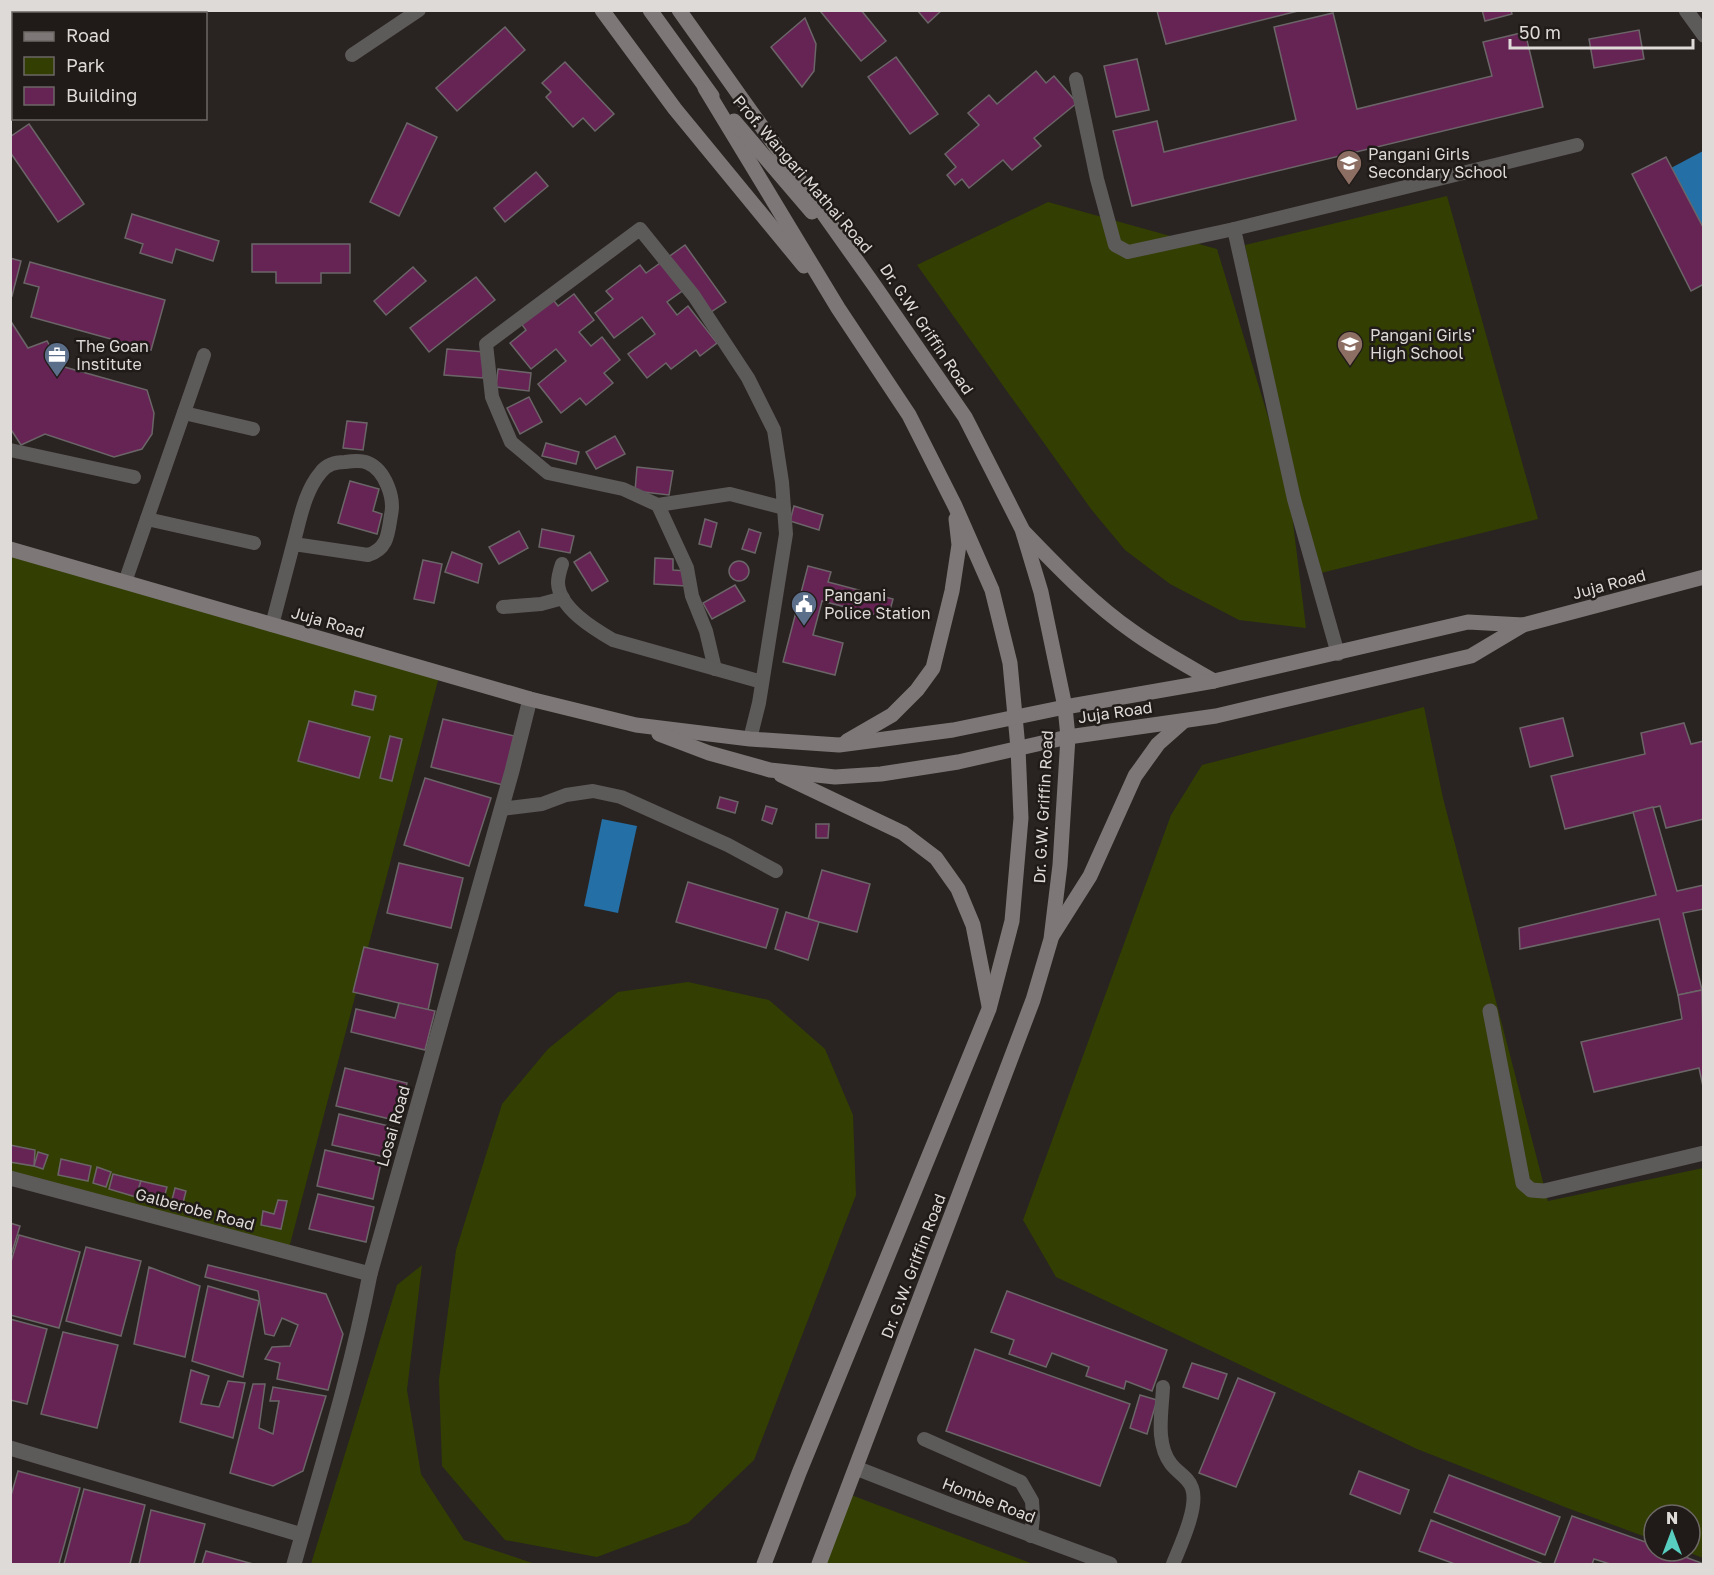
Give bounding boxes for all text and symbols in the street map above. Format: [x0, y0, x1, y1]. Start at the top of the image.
legend [12, 12, 207, 120]
scale bar [1510, 12, 1693, 50]
text: 50 m [1519, 21, 1561, 43]
text: Road [66, 24, 110, 46]
text: Park [66, 54, 105, 76]
text: Building [66, 84, 137, 106]
street label: Prof. Wangari Mathai Road [729, 91, 877, 257]
place label: Pangani Girls Secondary School [1368, 144, 1507, 182]
school or university icon: Pangani Girls Secondary School [1334, 148, 1364, 186]
street label: Dr. G.W. Griffin Road [876, 260, 978, 398]
place label: Pangani Girls' High School [1370, 325, 1475, 363]
school or university icon: Pangani Girls' High School [1335, 329, 1365, 367]
place label: The Goan Institute [76, 336, 149, 374]
office icon: The Goan Institute [42, 340, 72, 378]
street label: Juja Road [1570, 565, 1648, 603]
place label: Pangani Police Station [824, 585, 931, 623]
public building icon: Pangani Police Station [789, 589, 819, 627]
street label: Juja Road [289, 602, 367, 642]
street label: Juja Road [1076, 697, 1154, 727]
street label: Dr. G.W. Griffin Road [1029, 730, 1057, 884]
street label: Losai Road [372, 1083, 414, 1169]
street label: Galberobe Road [133, 1183, 257, 1235]
street label: Dr. G.W. Griffin Road [876, 1191, 950, 1341]
street label: Hombe Road [940, 1473, 1038, 1527]
north arrow [1642, 1503, 1702, 1563]
text: N [1666, 1508, 1678, 1528]

